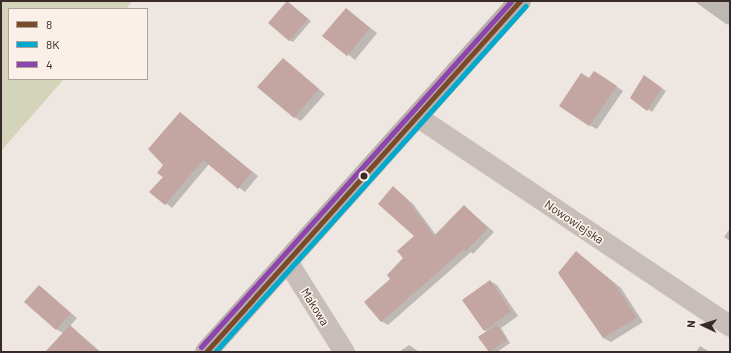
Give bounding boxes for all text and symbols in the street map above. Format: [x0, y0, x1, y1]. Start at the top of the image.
legend [8, 8, 148, 80]
text: 8 [46, 17, 52, 31]
text: 8K [46, 37, 60, 51]
text: 4 [46, 57, 53, 71]
unlabelled marker [359, 171, 369, 181]
street label: Nowowiejska [542, 197, 606, 247]
street label: Makowa [298, 286, 332, 328]
north arrow [683, 305, 723, 345]
text: N [684, 320, 697, 328]

